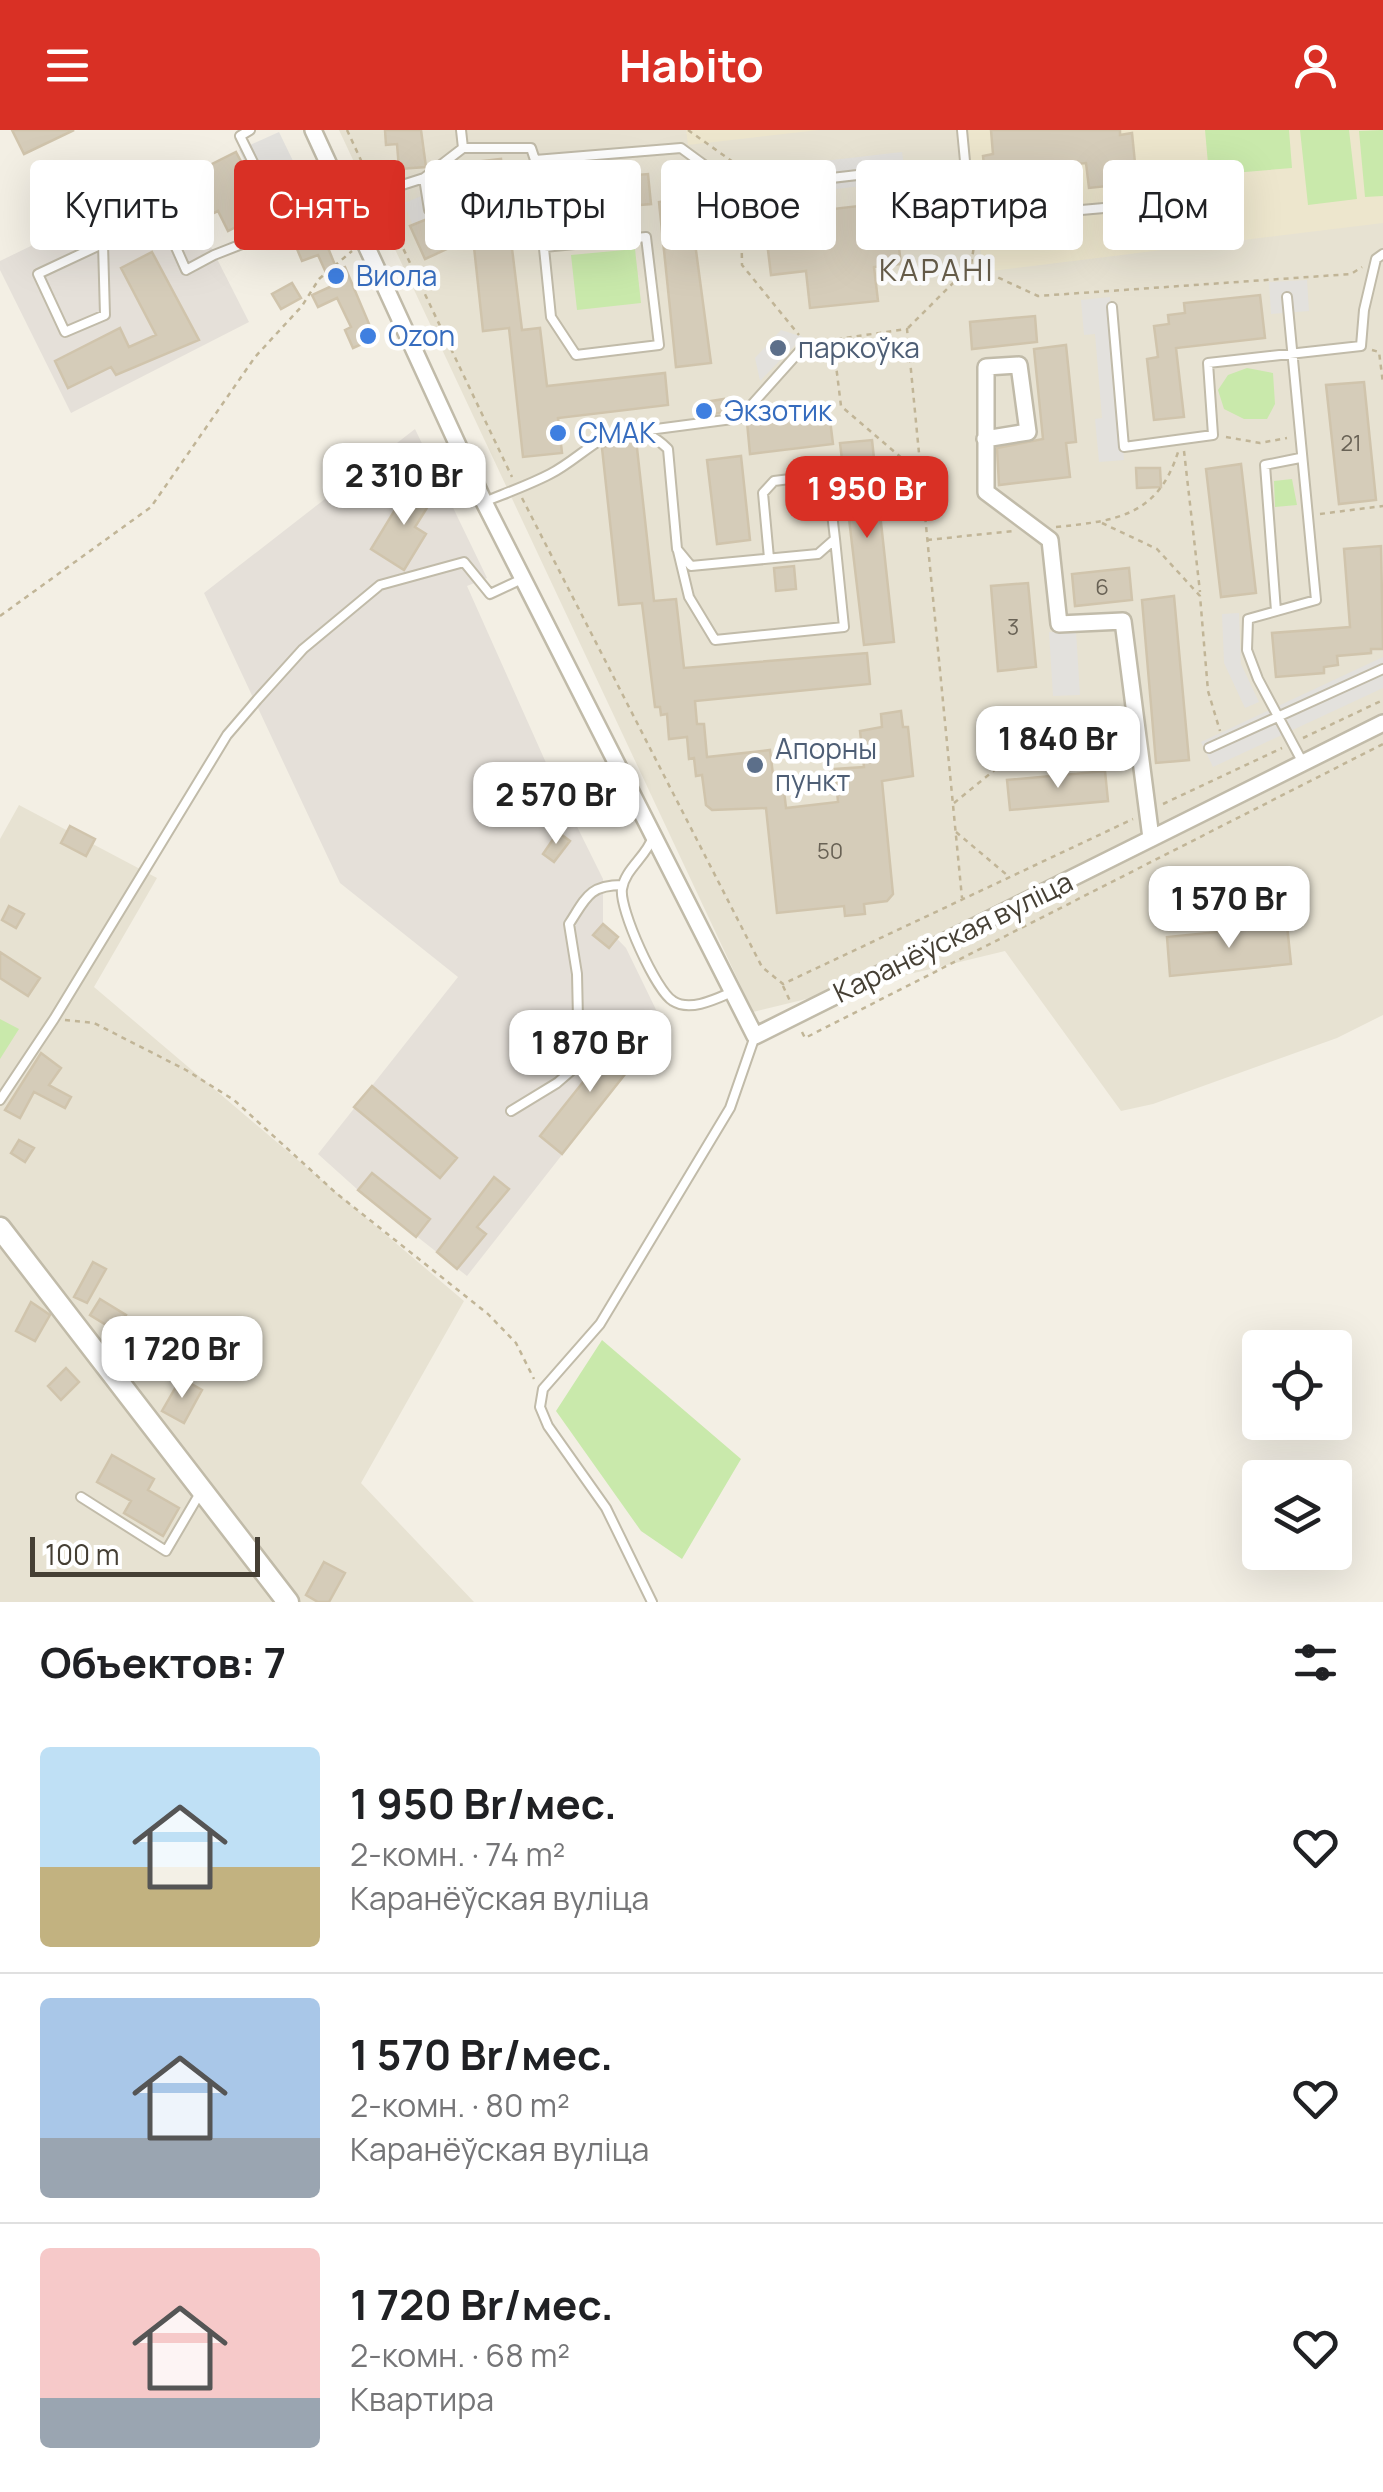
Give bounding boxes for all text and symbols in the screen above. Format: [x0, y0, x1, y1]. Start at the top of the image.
text: Habito [619, 34, 764, 96]
icon: menu [40, 38, 95, 93]
icon: person [1288, 38, 1343, 93]
chip: Купить [30, 160, 214, 250]
chip: Снять [234, 160, 405, 250]
chip: Фильтры [425, 160, 641, 250]
chip: Новое [661, 160, 836, 250]
chip: Квартира [856, 160, 1083, 250]
chip: Дом [1103, 160, 1244, 250]
district label: КАРАНІ [879, 249, 995, 290]
place label: Виола [356, 256, 437, 294]
marker: Виола [325, 265, 347, 287]
place label: Ozon [388, 316, 455, 354]
marker: Ozon [357, 325, 379, 347]
place label: паркоўка [798, 328, 920, 366]
marker: паркоўка [767, 337, 789, 359]
place label: Экзотик [724, 391, 833, 429]
marker: Экзотик [693, 400, 715, 422]
place label: СМАК [578, 413, 656, 451]
marker: СМАК [547, 422, 569, 444]
house number: 21 [1340, 428, 1362, 458]
pin: 2 310 Br [301, 443, 507, 528]
text: 2 310 Br [345, 453, 463, 497]
pin: 1 950 Br [764, 456, 970, 541]
text: 1 950 Br [807, 466, 927, 510]
house number: 6 [1095, 572, 1109, 602]
house number: 3 [1007, 612, 1019, 642]
pin: 1 840 Br [955, 706, 1161, 791]
text: 1 840 Br [998, 716, 1118, 760]
place label: Апорны пункт [775, 729, 877, 799]
marker: Апорны пункт [744, 754, 766, 776]
pin: 2 570 Br [453, 762, 659, 847]
text: 2 570 Br [495, 772, 617, 816]
house number: 50 [817, 836, 843, 866]
street label: Каранёўская вуліца [827, 862, 1079, 1011]
pin: 1 570 Br [1126, 866, 1332, 951]
text: 1 570 Br [1171, 876, 1287, 920]
pin: 1 870 Br [487, 1010, 693, 1095]
text: 1 870 Br [531, 1020, 649, 1064]
pin: 1 720 Br [79, 1316, 285, 1401]
text: 1 720 Br [124, 1326, 240, 1370]
map controls [1242, 1330, 1352, 1570]
button: locate [1242, 1330, 1352, 1440]
button: layers [1242, 1460, 1352, 1570]
scale bar [30, 1532, 260, 1576]
text: 100 m [45, 1535, 119, 1573]
text: Объектов: 7 [40, 1633, 286, 1691]
icon: filters [1288, 1635, 1343, 1690]
text: 1 950 Br/мес. [350, 1774, 617, 1832]
icon: home [120, 1787, 240, 1907]
icon: heart [1288, 1820, 1343, 1875]
text: 2-комн. · 74 m² [350, 1832, 565, 1876]
text: Каранёўская вуліца [350, 1876, 649, 1920]
text: 1 570 Br/мес. [350, 2025, 613, 2083]
icon: home [120, 2038, 240, 2158]
icon: heart [1288, 2071, 1343, 2126]
text: 2-комн. · 80 m² [350, 2083, 570, 2127]
text: Каранёўская вуліца [350, 2127, 649, 2171]
text: 1 720 Br/мес. [350, 2275, 613, 2333]
icon: home [120, 2288, 240, 2408]
icon: heart [1288, 2321, 1343, 2376]
text: 2-комн. · 68 m² [350, 2333, 570, 2377]
text: Квартира [350, 2377, 494, 2421]

